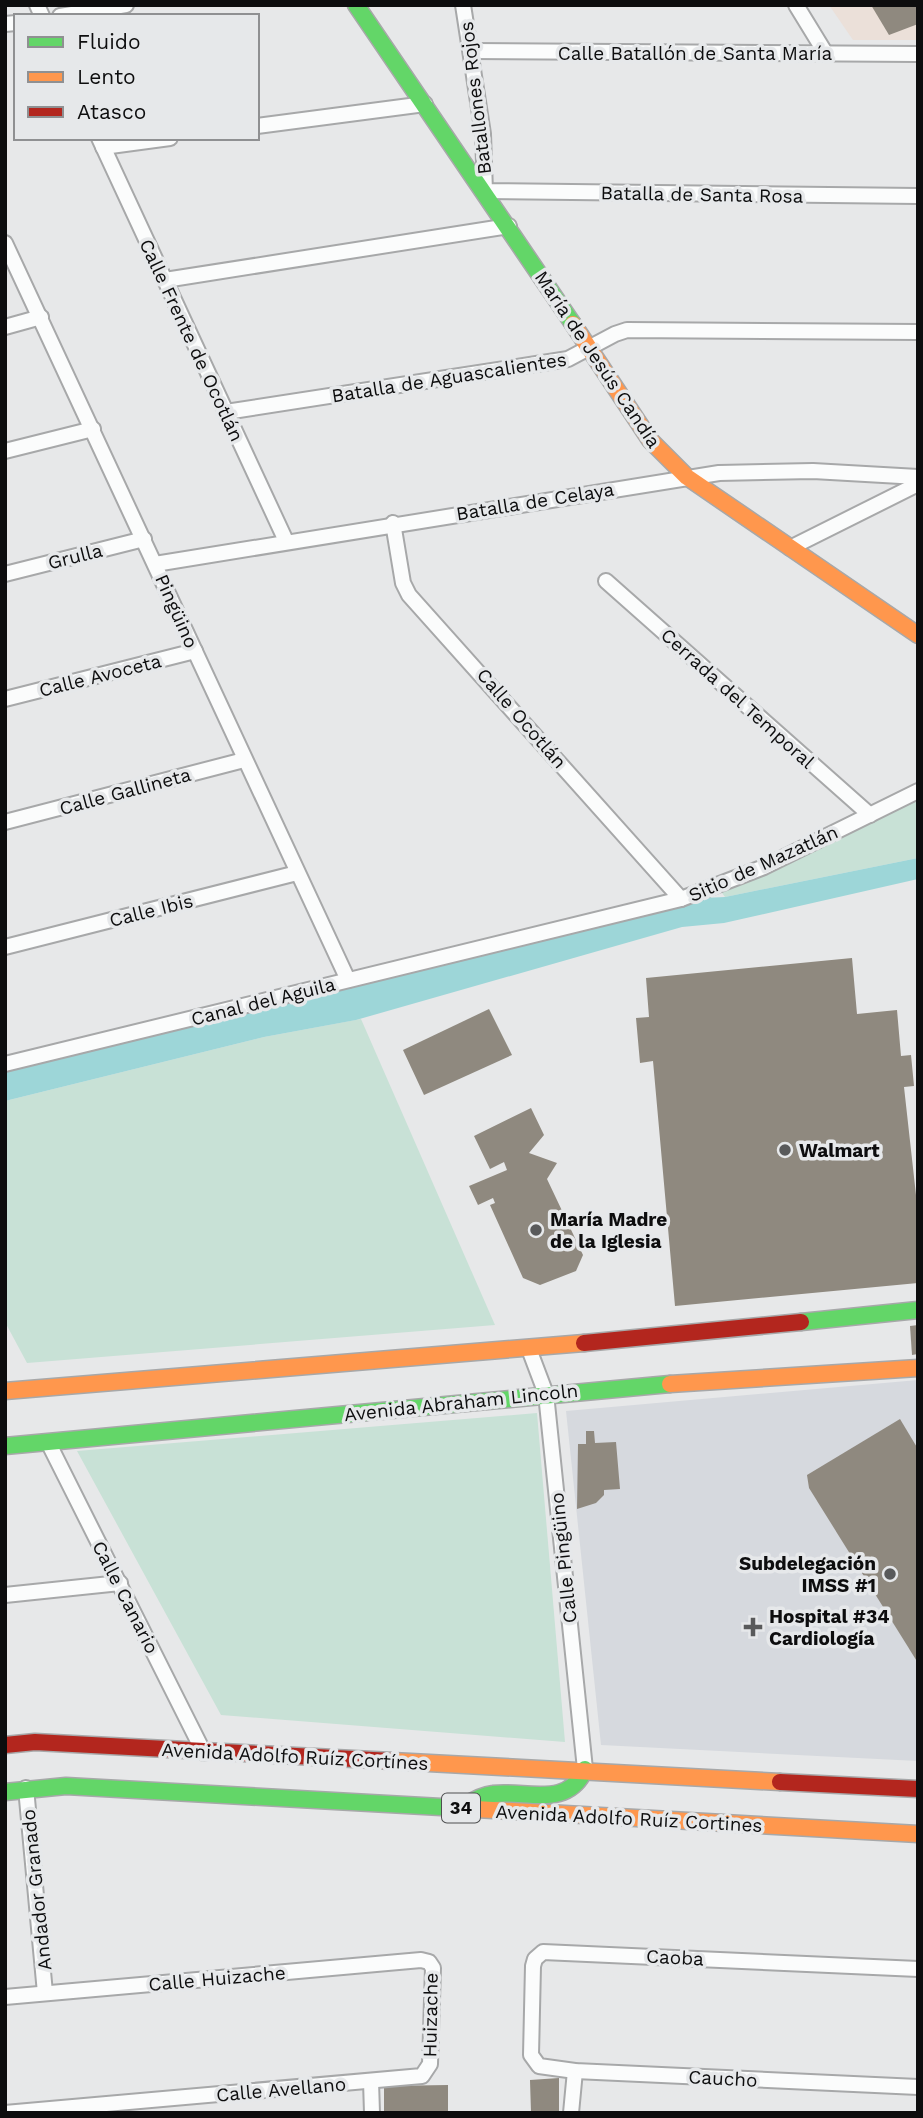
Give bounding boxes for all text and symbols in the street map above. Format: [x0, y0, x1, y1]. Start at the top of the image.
legend [14, 14, 259, 140]
street label: Batallones Rojos [455, 20, 496, 176]
text: Fluido [77, 29, 141, 54]
street label: Calle Batallón de Santa María [558, 42, 833, 65]
text: Lento [77, 64, 136, 89]
text: Atasco [77, 99, 146, 124]
street label: Batalla de Santa Rosa [600, 181, 804, 208]
street label: Calle Frente de Ocotlán [134, 235, 249, 445]
street label: María de Jesús Candía [530, 266, 666, 452]
street label: Batalla de Aguascalientes [330, 348, 568, 407]
street label: Batalla de Celaya [454, 478, 616, 525]
street label: Grulla [45, 539, 105, 574]
street label: Pingüino [150, 571, 203, 652]
street label: Cerrada del Temporal [656, 623, 819, 773]
street label: Calle Avoceta [37, 649, 164, 702]
street label: Calle Ocotlán [472, 664, 571, 773]
street label: Calle Gallineta [57, 763, 194, 820]
street label: Sitio de Mazatlán [685, 820, 841, 907]
street label: Calle Ibis [107, 889, 195, 932]
street label: Canal del Aguila [189, 972, 338, 1031]
place label: Walmart [799, 1139, 880, 1162]
marker: Walmart [777, 1142, 793, 1158]
place label: María Madre de la Iglesia [550, 1208, 667, 1253]
marker: María Madre de la Iglesia [528, 1222, 544, 1238]
street label: Avenida Abraham Lincoln [343, 1379, 579, 1426]
street label: Calle Pingüino [545, 1491, 582, 1624]
street label: Calle Canario [87, 1537, 164, 1657]
place label: Subdelegación IMSS #1 [739, 1552, 876, 1597]
marker: Subdelegación IMSS #1 [882, 1566, 898, 1582]
place label: Hospital #34 Cardiología [769, 1605, 889, 1650]
marker: Hospital #34 Cardiología [743, 1617, 763, 1637]
street label: Avenida Adolfo Ruíz Cortínes [161, 1738, 429, 1775]
road number: 34 [442, 1794, 480, 1822]
street label: Avenida Adolfo Ruíz Cortines [495, 1800, 763, 1837]
street label: Andador Granado [17, 1808, 56, 1972]
street label: Caoba [645, 1945, 705, 1971]
street label: Calle Huizache [147, 1961, 287, 1996]
street label: Huizache [418, 1972, 443, 2058]
street label: Caucho [688, 2065, 758, 2092]
street label: Calle Avellano [215, 2072, 347, 2107]

